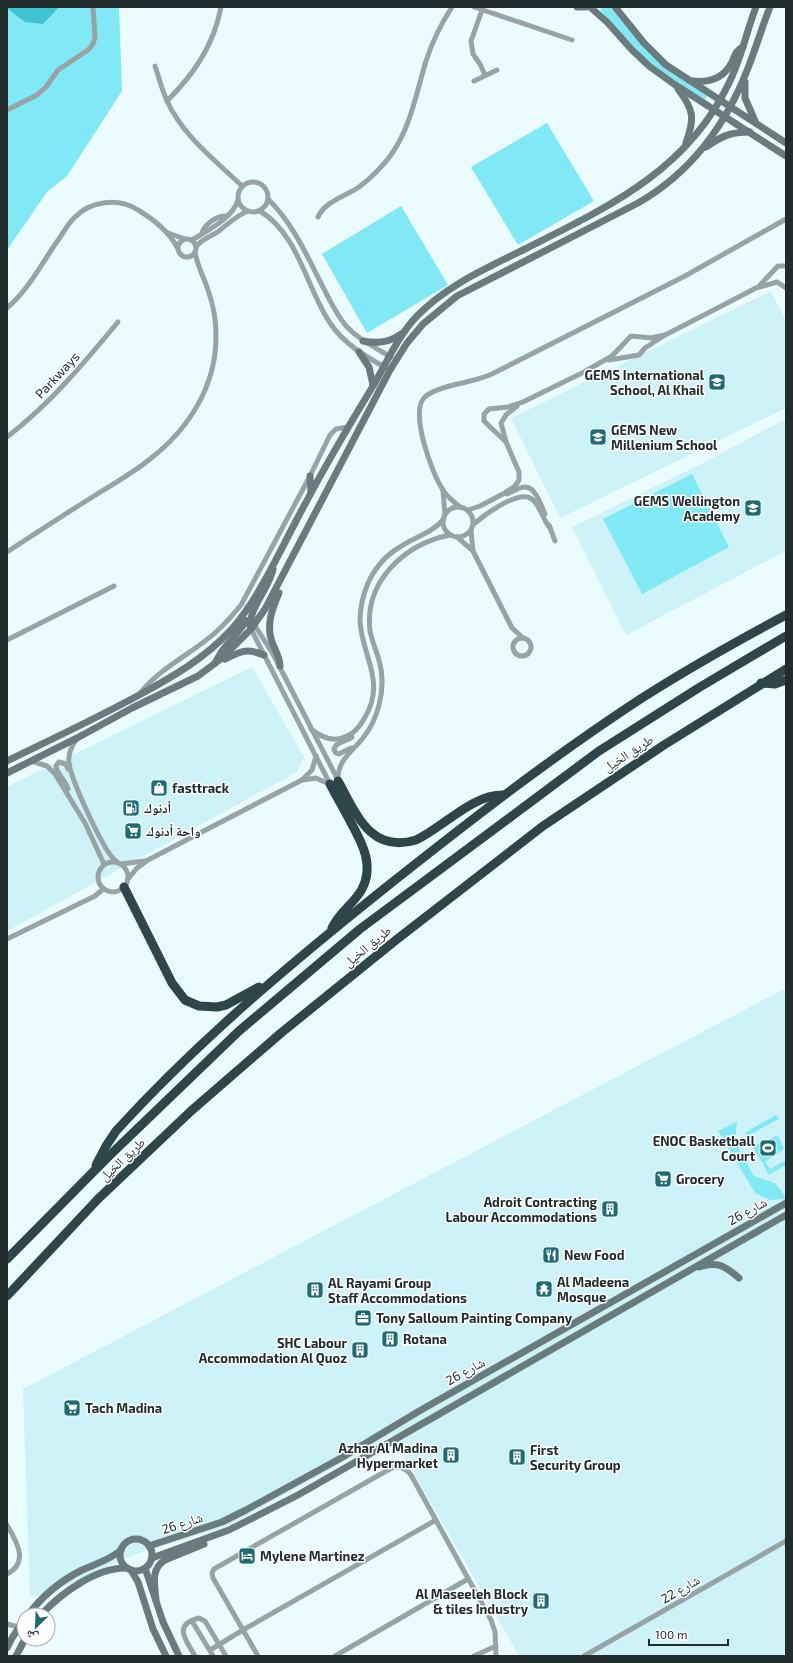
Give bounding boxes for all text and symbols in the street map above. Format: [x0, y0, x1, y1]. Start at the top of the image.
street label: Parkways [31, 348, 83, 402]
place label: GEMS International School, Al Khail [585, 367, 705, 398]
school or university icon: GEMS International School, Al Khail [707, 372, 727, 392]
place label: GEMS New Millenium School [611, 422, 718, 453]
school or university icon: GEMS New Millenium School [588, 427, 608, 447]
place label: GEMS Wellington Academy [634, 493, 741, 524]
school or university icon: GEMS Wellington Academy [743, 498, 763, 518]
street label: طريق الخيل [600, 731, 657, 776]
shop icon: fasttrack [149, 778, 169, 798]
place label: fasttrack [172, 780, 230, 796]
fuel station icon: أدنوك [121, 798, 141, 818]
place label: أدنوك [144, 800, 171, 816]
supermarket icon: واحة أدنوك [123, 821, 143, 841]
place label: واحة أدنوك [146, 823, 201, 839]
street label: طريق الخيل [340, 922, 395, 971]
place label: ENOC Basketball Court [653, 1133, 756, 1164]
street label: طريق الخيل [96, 1134, 149, 1185]
sports icon: ENOC Basketball Court [758, 1138, 778, 1158]
supermarket icon: Grocery [653, 1169, 673, 1189]
place label: Grocery [676, 1171, 725, 1187]
place label: Adroit Contracting Labour Accommodations [445, 1194, 597, 1225]
street label: شارع 26 [725, 1194, 770, 1230]
building icon: Adroit Contracting Labour Accommodations [600, 1199, 620, 1219]
restaurant icon: New Food [541, 1245, 561, 1265]
place label: New Food [564, 1247, 624, 1263]
place label: Al Madeena Mosque [557, 1274, 629, 1305]
place label: AL Rayami Group Staff Accommodations [328, 1275, 467, 1306]
temple icon: Al Madeena Mosque [534, 1279, 554, 1299]
building icon: AL Rayami Group Staff Accommodations [305, 1280, 325, 1300]
office icon: Tony Salloum Painting Company [353, 1308, 373, 1328]
place label: Tony Salloum Painting Company [376, 1310, 573, 1326]
building icon: Rotana [380, 1329, 400, 1349]
place label: Rotana [403, 1331, 447, 1347]
place label: SHC Labour Accommodation Al Quoz [199, 1335, 347, 1367]
building icon: SHC Labour Accommodation Al Quoz [350, 1340, 370, 1360]
street label: شارع 26 [443, 1354, 488, 1390]
supermarket icon: Tach Madina [62, 1398, 82, 1418]
place label: Tach Madina [85, 1400, 162, 1416]
place label: Azhar Al Madina Hypermarket [338, 1440, 439, 1471]
place label: First Security Group [530, 1442, 621, 1473]
building icon: Azhar Al Madina Hypermarket [441, 1445, 461, 1465]
building icon: First Security Group [507, 1447, 527, 1467]
street label: شارع 26 [159, 1509, 205, 1539]
hotel icon: Mylene Martinez [237, 1546, 257, 1566]
place label: Mylene Martinez [260, 1548, 365, 1564]
street label: شارع 22 [658, 1572, 703, 1608]
place label: Al Maseeleh Block & tiles Industry [415, 1586, 529, 1617]
building icon: Al Maseeleh Block & tiles Industry [531, 1591, 551, 1611]
north arrow [16, 1607, 56, 1647]
scale bar [649, 1621, 728, 1647]
text: ش [23, 1626, 41, 1645]
text: 100 m [655, 1627, 687, 1641]

